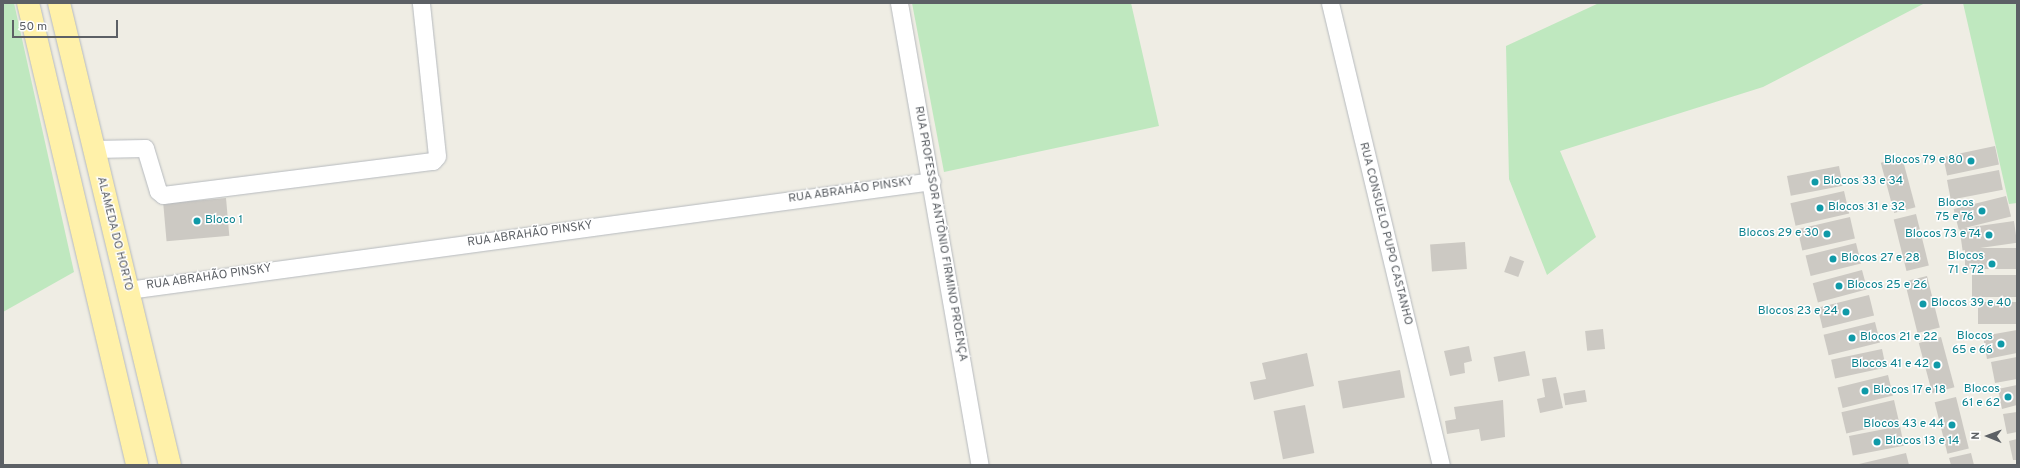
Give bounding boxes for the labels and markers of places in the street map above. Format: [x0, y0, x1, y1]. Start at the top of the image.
place label: Blocos 79 e 80 [1884, 154, 1963, 168]
marker: Blocos 79 e 80 [1966, 156, 1976, 166]
place label: Blocos 33 e 34 [1823, 175, 1903, 189]
marker: Blocos 33 e 34 [1810, 177, 1820, 187]
place label: Blocos 75 e 76 [1935, 197, 1974, 225]
place label: Blocos 31 e 32 [1828, 201, 1905, 215]
marker: Blocos 31 e 32 [1815, 203, 1825, 213]
marker: Blocos 75 e 76 [1977, 206, 1987, 216]
place label: Bloco 1 [205, 214, 243, 228]
marker: Bloco 1 [192, 216, 202, 226]
place label: Blocos 29 e 30 [1739, 227, 1819, 241]
place label: Blocos 73 e 74 [1904, 228, 1981, 242]
marker: Blocos 29 e 30 [1822, 229, 1832, 239]
marker: Blocos 73 e 74 [1984, 230, 1994, 240]
place label: Blocos 71 e 72 [1948, 250, 1984, 278]
place label: Blocos 27 e 28 [1841, 252, 1920, 266]
marker: Blocos 27 e 28 [1828, 254, 1838, 264]
marker: Blocos 71 e 72 [1987, 259, 1997, 269]
place label: Blocos 25 e 26 [1847, 279, 1927, 293]
marker: Blocos 25 e 26 [1834, 281, 1844, 291]
place label: Blocos 39 e 40 [1931, 297, 2011, 311]
marker: Blocos 39 e 40 [1918, 299, 1928, 309]
place label: Blocos 23 e 24 [1758, 305, 1838, 319]
marker: Blocos 23 e 24 [1841, 307, 1851, 317]
place label: Blocos 65 e 66 [1952, 330, 1993, 358]
place label: Blocos 21 e 22 [1860, 331, 1938, 345]
marker: Blocos 21 e 22 [1847, 333, 1857, 343]
marker: Blocos 65 e 66 [1996, 339, 2006, 349]
place label: Blocos 41 e 42 [1851, 358, 1929, 372]
marker: Blocos 41 e 42 [1932, 360, 1942, 370]
place label: Blocos 61 e 62 [1962, 383, 2000, 411]
place label: Blocos 17 e 18 [1873, 384, 1947, 398]
marker: Blocos 17 e 18 [1860, 386, 1870, 396]
marker: Blocos 61 e 62 [2003, 392, 2013, 402]
place label: Blocos 43 e 44 [1863, 418, 1944, 432]
marker: Blocos 43 e 44 [1947, 420, 1957, 430]
place label: Blocos 13 e 14 [1885, 435, 1960, 449]
marker: Blocos 13 e 14 [1872, 437, 1882, 447]

